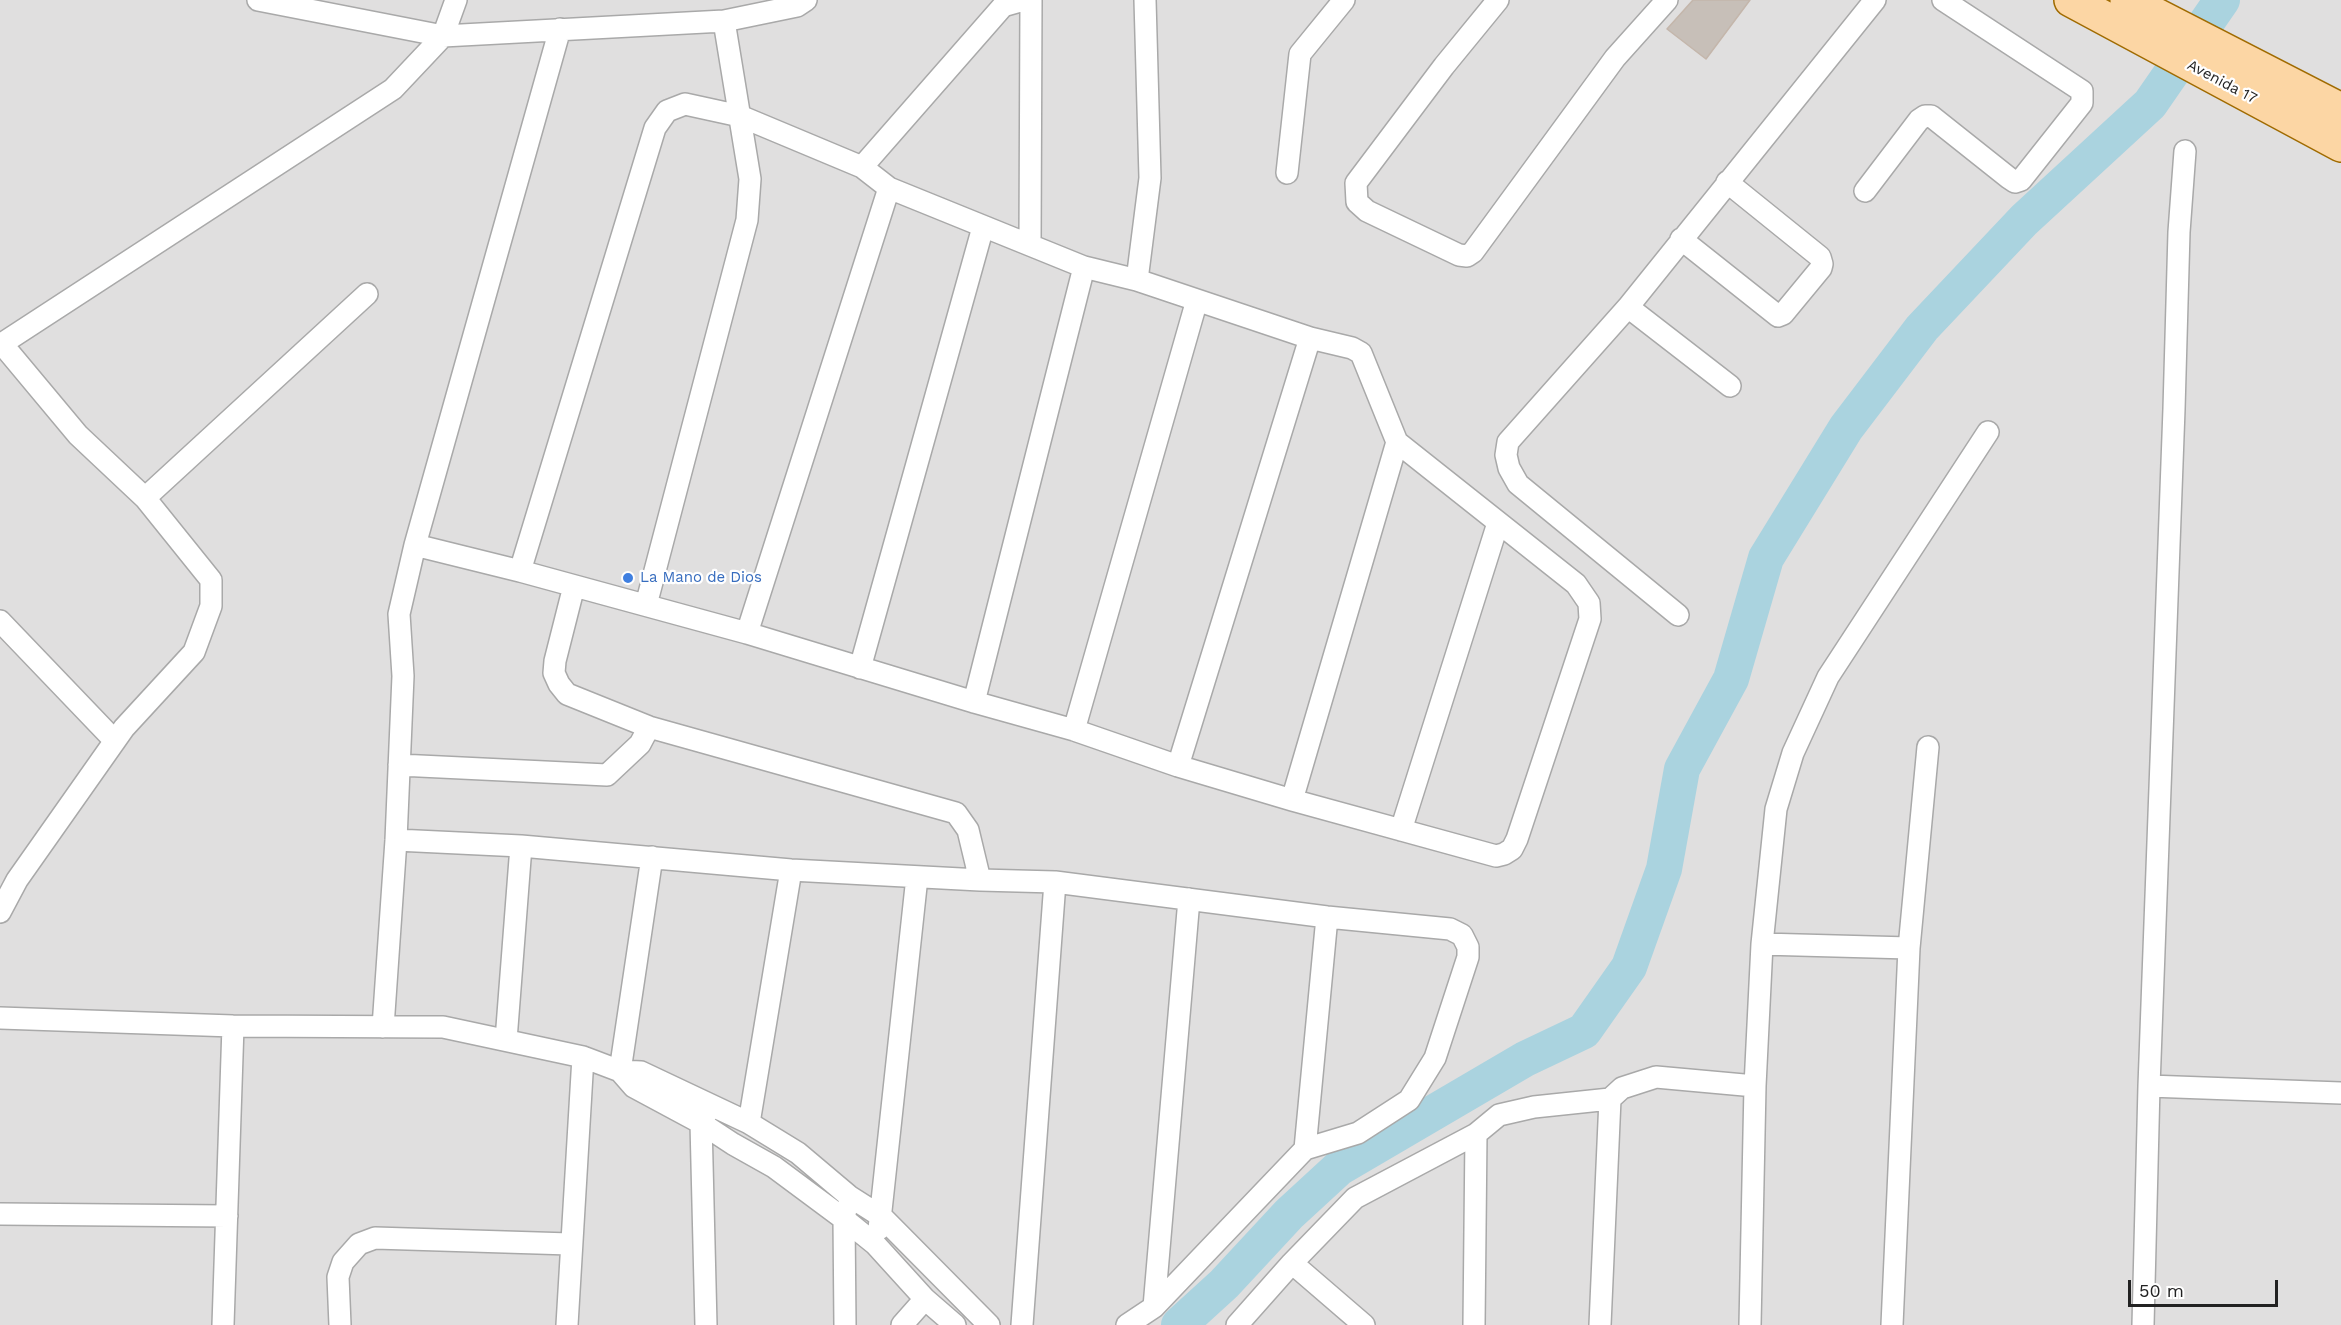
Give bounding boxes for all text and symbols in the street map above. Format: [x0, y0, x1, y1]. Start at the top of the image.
street label: Avenida 17 [2184, 56, 2260, 108]
place label: La Mano de Dios [640, 569, 762, 587]
marker: La Mano de Dios [621, 571, 635, 585]
scale bar [2131, 1268, 2281, 1306]
text: 50 m [2139, 1280, 2184, 1301]

